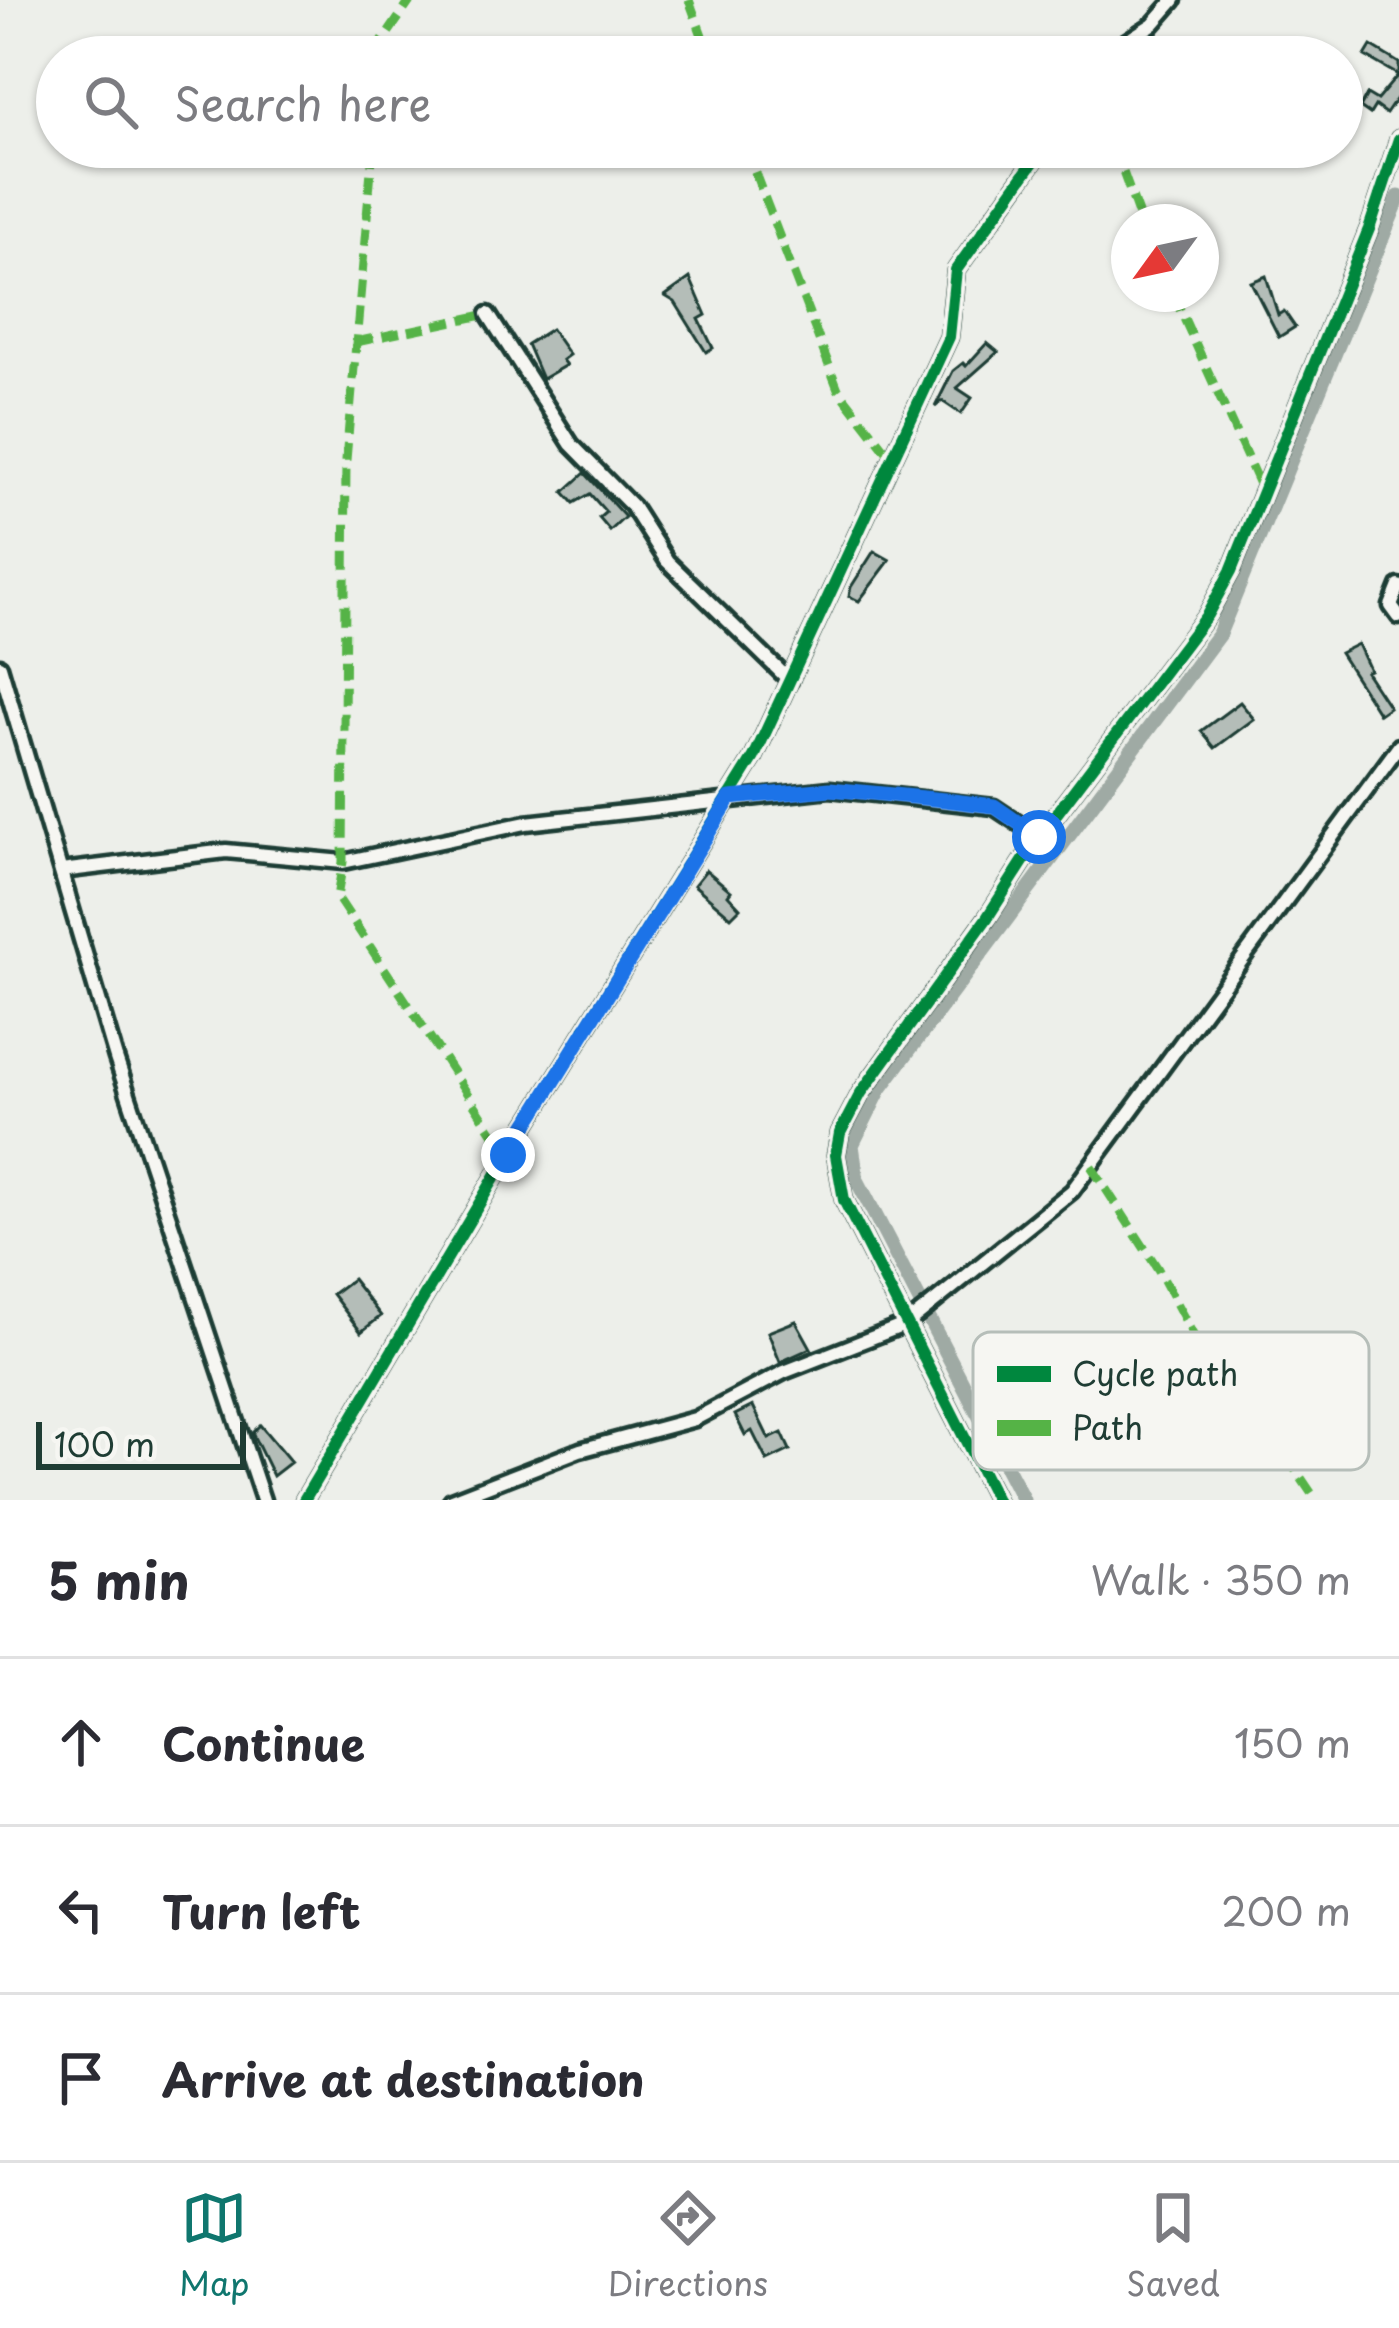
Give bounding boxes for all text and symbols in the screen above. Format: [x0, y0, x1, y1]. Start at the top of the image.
search box [36, 36, 1363, 168]
text: Search here [174, 68, 431, 136]
icon: search [78, 69, 144, 135]
north arrow [1111, 204, 1219, 312]
route start [1012, 810, 1066, 864]
route end [481, 1128, 535, 1182]
legend [973, 1332, 1369, 1470]
text: Cycle path [1072, 1347, 1238, 1397]
text: Path [1072, 1401, 1143, 1451]
scale bar [36, 1416, 246, 1469]
text: 100 m [54, 1418, 155, 1468]
text: 5 min [48, 1540, 190, 1617]
text: Walk · 350 m [1091, 1549, 1351, 1608]
text: Continue [162, 1708, 365, 1776]
icon: ahead [48, 1709, 114, 1775]
text: 150 m [1234, 1712, 1351, 1771]
text: Turn left [162, 1876, 361, 1944]
icon: left [48, 1877, 114, 1943]
text: 200 m [1221, 1880, 1351, 1939]
text: Arrive at destination [162, 2044, 645, 2112]
icon: arrive [48, 2045, 114, 2111]
tab: Map [179, 2185, 250, 2307]
tab: Directions [608, 2185, 768, 2307]
tab: Saved [1126, 2185, 1220, 2307]

